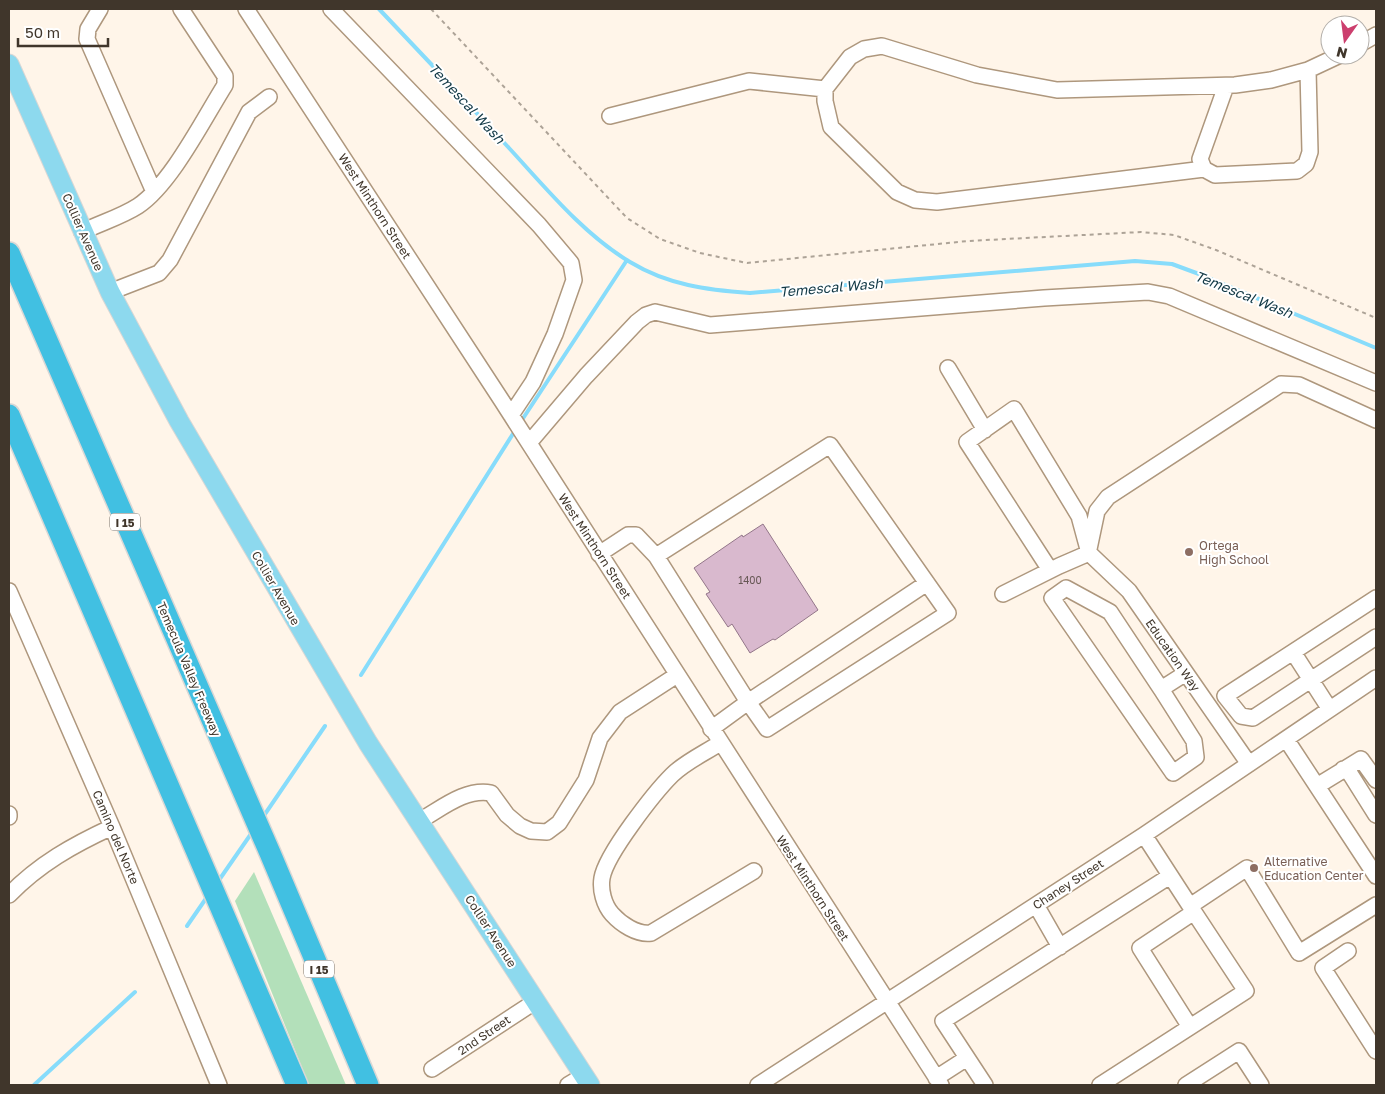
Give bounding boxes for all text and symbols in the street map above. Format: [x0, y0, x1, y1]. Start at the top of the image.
scale bar [18, 15, 108, 47]
north arrow [1320, 15, 1370, 65]
text: 50 m [25, 23, 60, 41]
text: N [1335, 44, 1349, 63]
water label: Temescal Wash [425, 59, 510, 148]
street label: West Minthorn Street [335, 150, 415, 262]
street label: Collier Avenue [59, 191, 107, 273]
water label: Temescal Wash [1193, 267, 1297, 322]
water label: Temescal Wash [779, 274, 885, 300]
street label: West Minthorn Street [555, 490, 635, 602]
road number: I 15 [110, 514, 140, 530]
place label: Ortega High School [1199, 538, 1269, 567]
marker: Ortega High School [1183, 546, 1195, 558]
street label: Collier Avenue [249, 548, 303, 628]
house number: 1400 [738, 574, 762, 586]
street label: Temecula Valley Freeway [154, 599, 224, 739]
street label: Education Way [1142, 616, 1204, 694]
street label: Camino del Norte [89, 788, 143, 886]
street label: West Minthorn Street [773, 832, 853, 944]
place label: Alternative Education Center [1264, 854, 1364, 883]
street label: Chaney Street [1030, 855, 1106, 913]
marker: Alternative Education Center [1248, 862, 1260, 874]
street label: Collier Avenue [462, 892, 520, 970]
road number: I 15 [304, 961, 334, 978]
street label: 2nd Street [455, 1012, 513, 1058]

